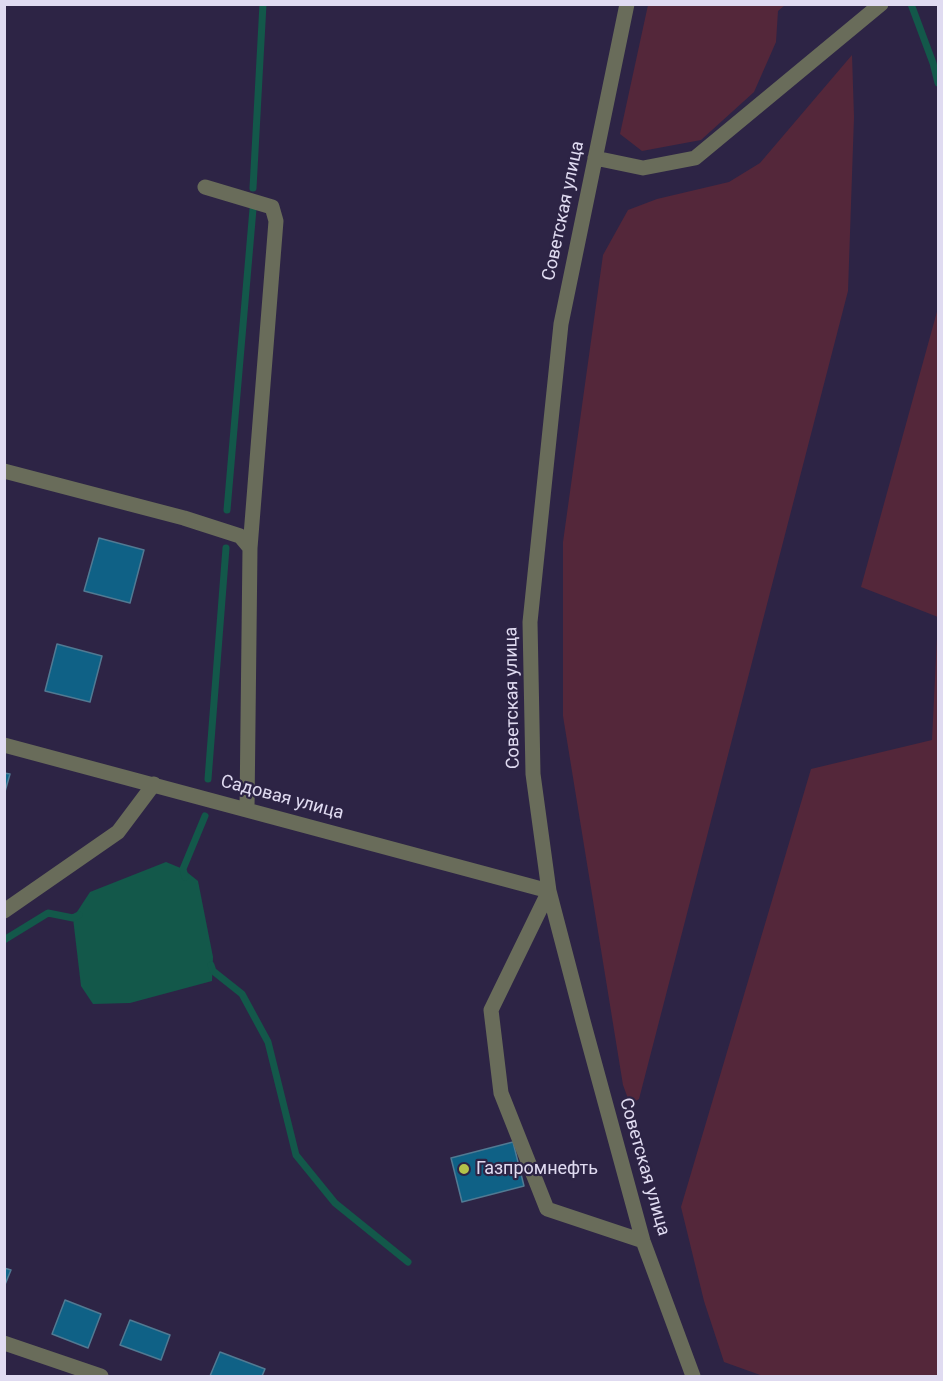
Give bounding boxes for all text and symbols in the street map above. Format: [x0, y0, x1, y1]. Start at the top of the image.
street label: Советская улица [539, 139, 589, 283]
street label: Советская улица [501, 627, 525, 769]
street label: Садовая улица [218, 771, 346, 825]
street label: Советская улица [614, 1096, 674, 1238]
place label: Газпромнефть [476, 1158, 598, 1180]
marker: Газпромнефть [457, 1162, 471, 1176]

